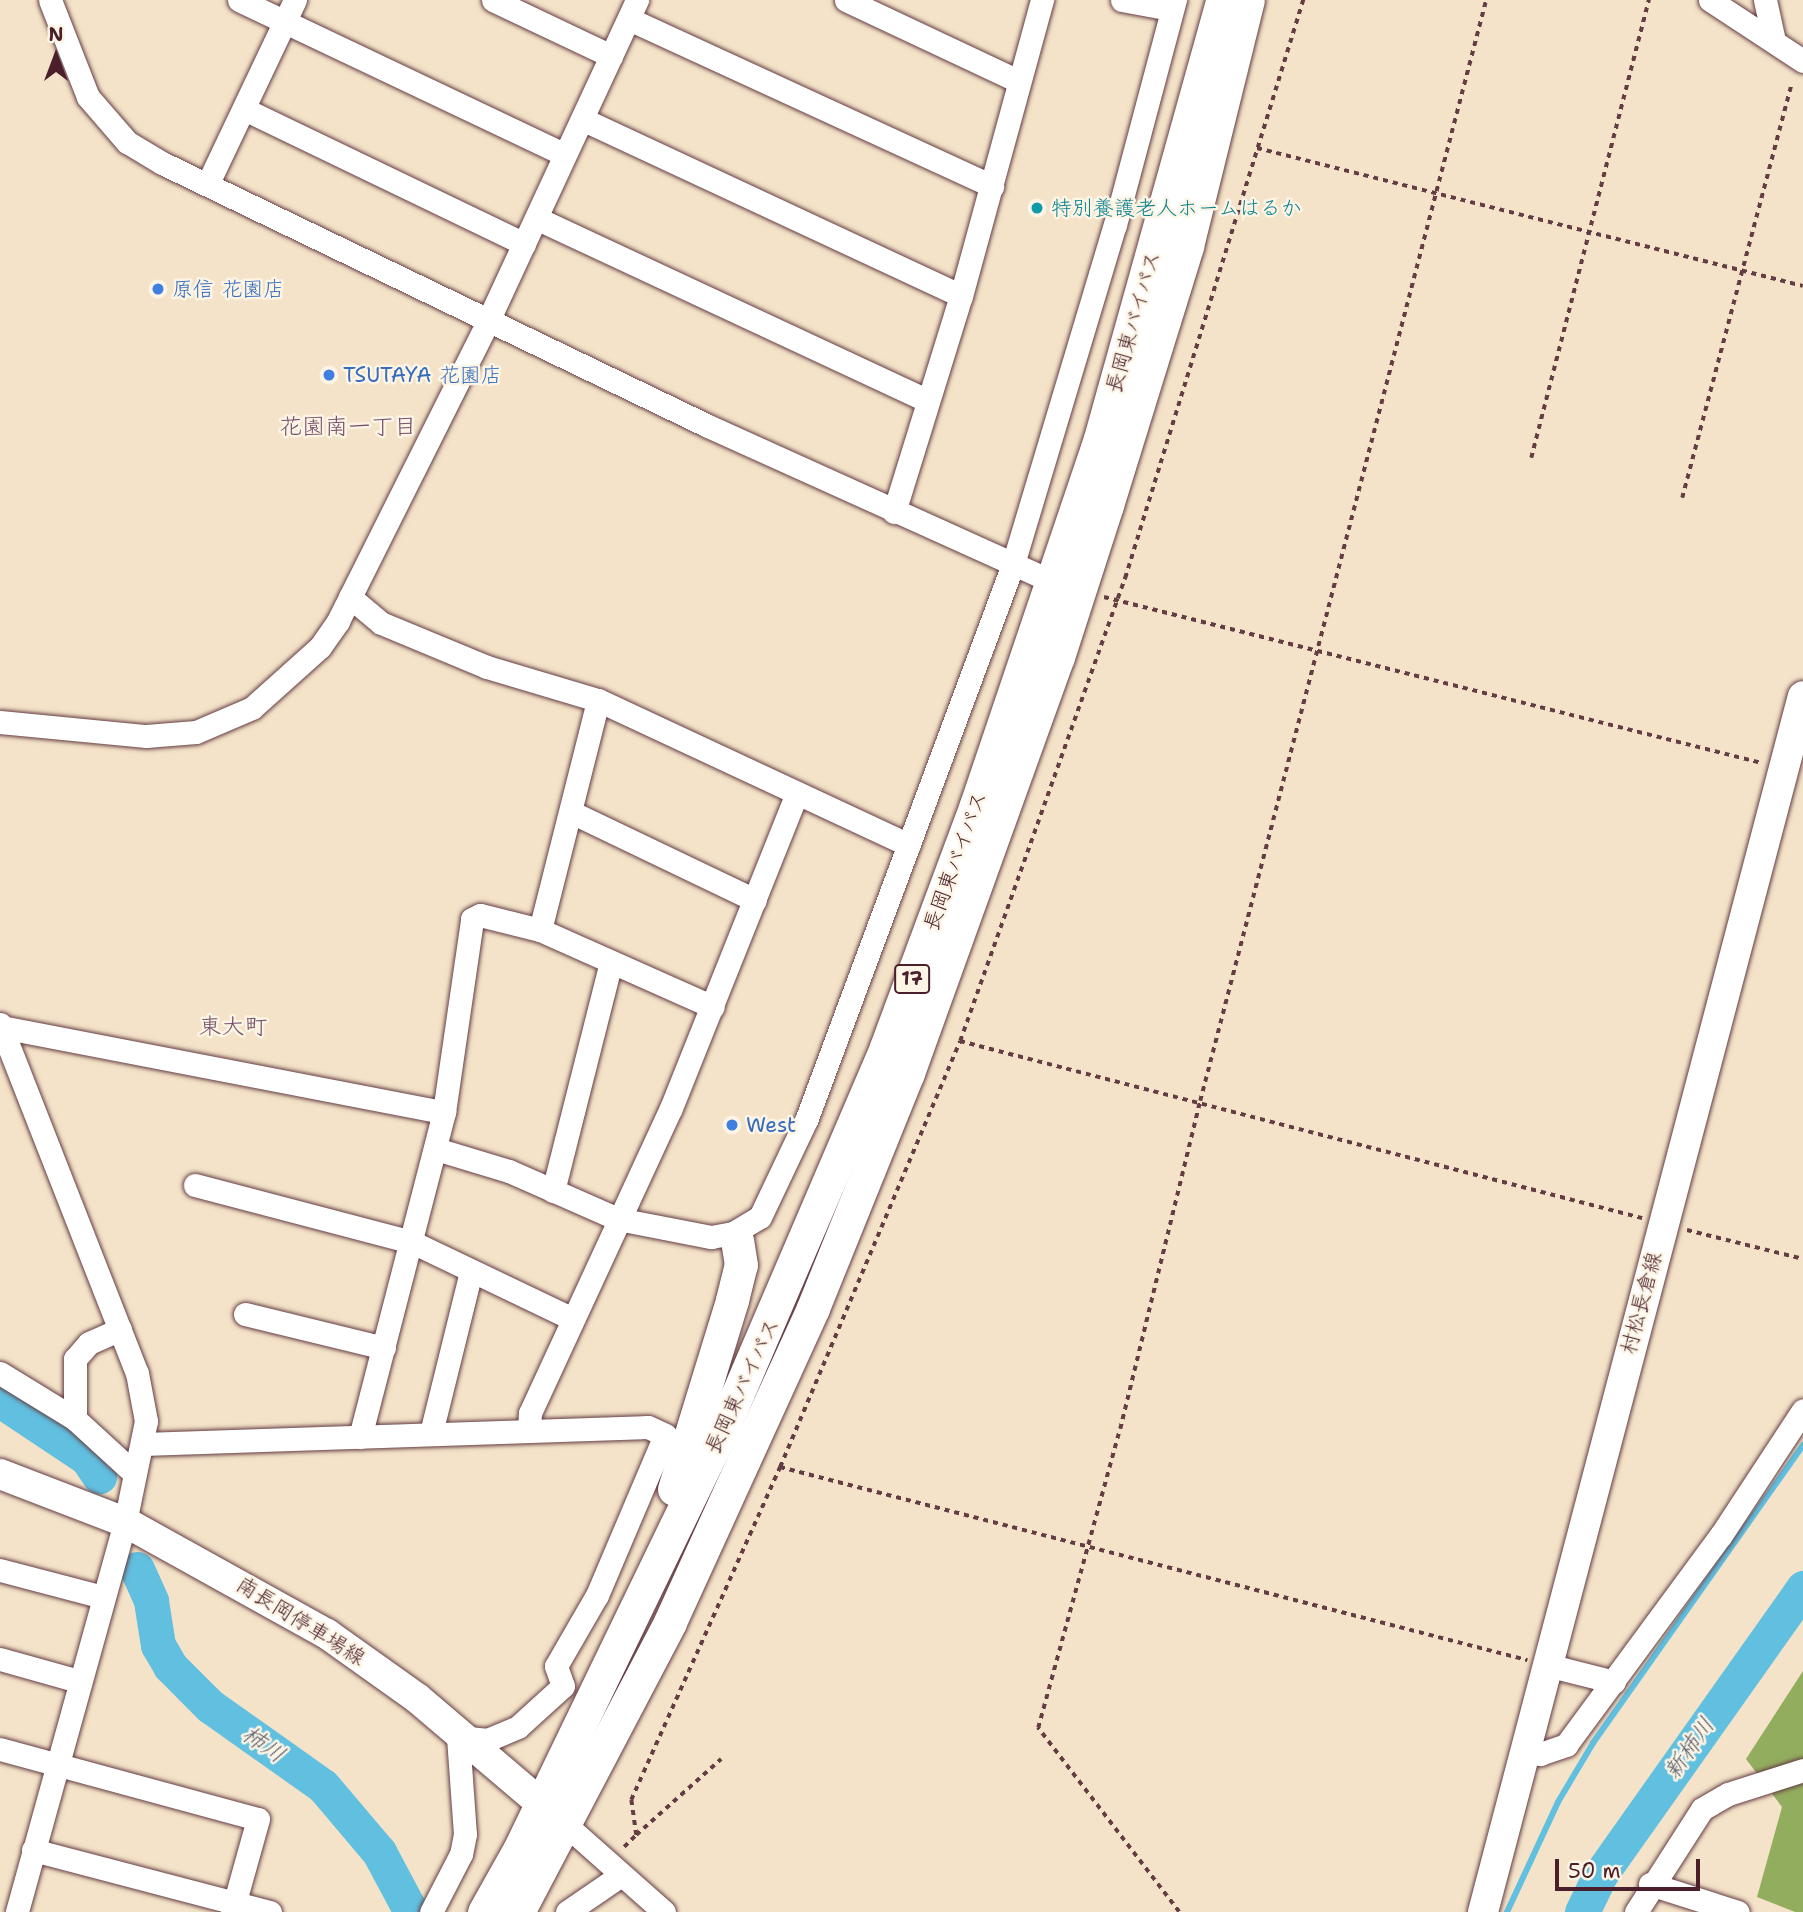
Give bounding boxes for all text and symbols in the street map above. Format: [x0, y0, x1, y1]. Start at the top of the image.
north arrow [21, 21, 91, 91]
text: N [48, 22, 64, 47]
place label: 特別養護老人ホームはるか [1051, 195, 1303, 221]
marker: 特別養護老人ホームはるか [1029, 200, 1045, 216]
street label: 長岡東バイパス [1101, 248, 1165, 396]
place label: 原信 花園店 [172, 276, 284, 302]
marker: 原信 花園店 [150, 281, 166, 297]
place label: TSUTAYA 花園店 [343, 362, 502, 388]
marker: TSUTAYA 花園店 [321, 367, 337, 383]
district label: 花園南一丁目 [279, 412, 417, 440]
street label: 長岡東バイパス [918, 788, 992, 934]
road number: 17 [893, 964, 931, 995]
district label: 東大町 [199, 1012, 267, 1040]
place label: West [746, 1112, 796, 1138]
marker: West [724, 1117, 740, 1133]
street label: 村松長倉線 [1615, 1249, 1667, 1357]
street label: 長岡東バイパス [700, 1314, 784, 1458]
street label: 南長岡停車場線 [232, 1571, 370, 1671]
water label: 新柿川 [1658, 1712, 1720, 1784]
water label: 柿川 [237, 1720, 291, 1768]
scale bar [1558, 1846, 1703, 1890]
text: 50 m [1568, 1857, 1621, 1885]

